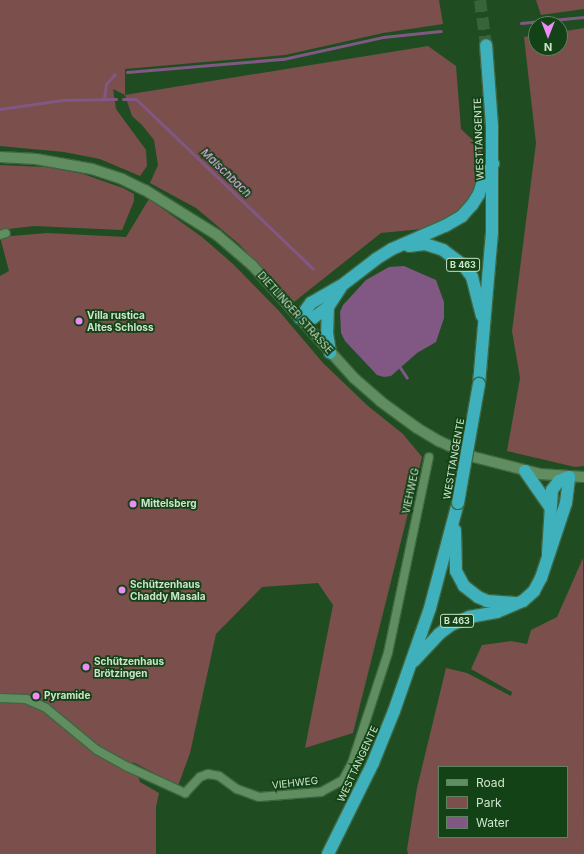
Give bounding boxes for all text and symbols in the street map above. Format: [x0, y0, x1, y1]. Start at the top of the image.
north arrow [528, 16, 568, 56]
text: N [544, 40, 552, 54]
street label: WESTTANGENTE [472, 98, 486, 180]
water label: Malschbach [198, 146, 254, 200]
road number: B 463 [446, 258, 480, 272]
street label: DIETLINGER STRASSE [255, 270, 335, 356]
place label: Villa rustica Altes Schloss [87, 309, 154, 332]
marker: Villa rustica Altes Schloss [74, 316, 84, 326]
street label: WESTTANGENTE [441, 417, 467, 501]
street label: VIEHWEG [400, 467, 422, 515]
place label: Mittelsberg [141, 498, 197, 510]
marker: Mittelsberg [128, 499, 138, 509]
place label: Schützenhaus Chaddy Masala [130, 578, 206, 602]
marker: Schützenhaus Chaddy Masala [117, 585, 127, 595]
road number: B 463 [440, 614, 474, 628]
place label: Schützenhaus Brötzingen [94, 655, 164, 678]
marker: Schützenhaus Brötzingen [81, 662, 91, 672]
place label: Pyramide [44, 690, 90, 702]
marker: Pyramide [31, 691, 41, 701]
street label: WESTTANGENTE [335, 724, 381, 804]
legend [438, 766, 568, 838]
street label: VIEHWEG [271, 775, 319, 791]
text: Road [476, 775, 505, 790]
text: Park [476, 795, 502, 810]
text: Water [476, 815, 509, 830]

